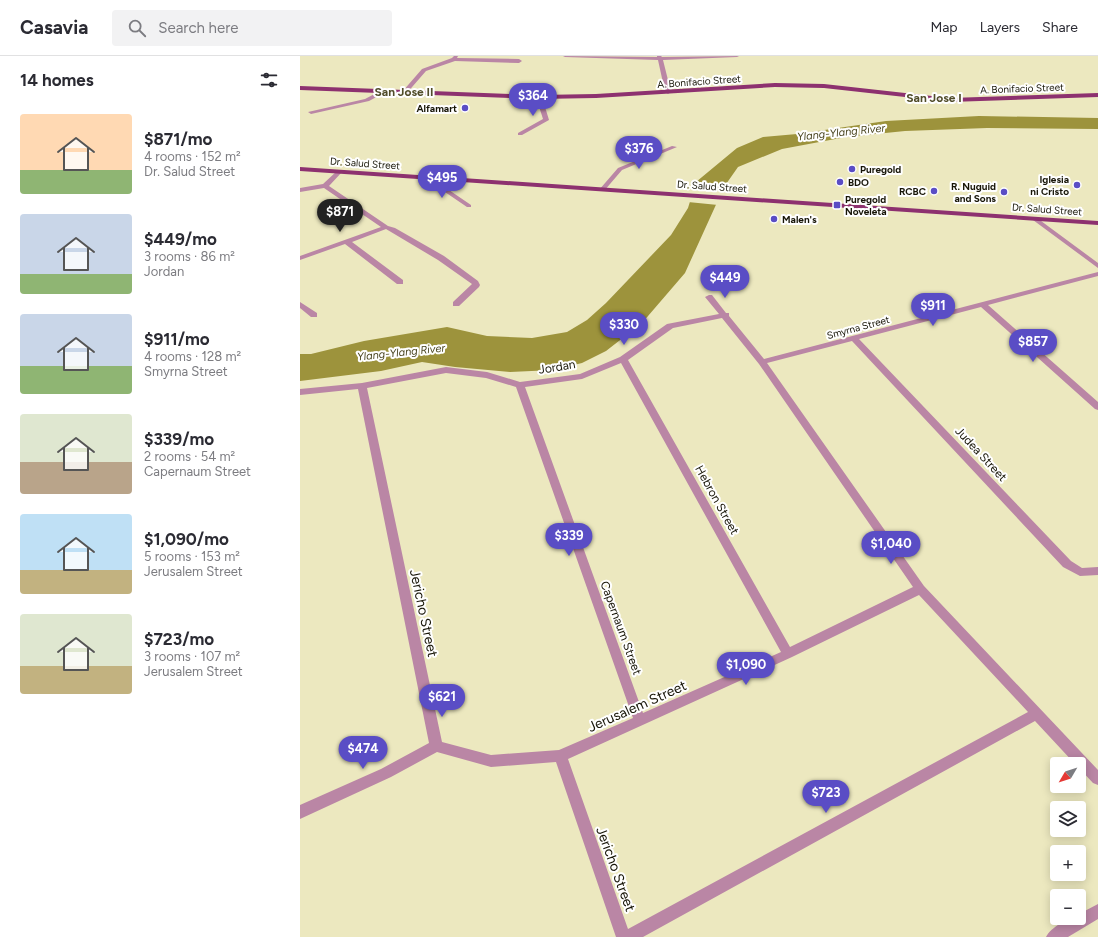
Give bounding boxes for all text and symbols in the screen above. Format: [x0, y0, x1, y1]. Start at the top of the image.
search box [112, 10, 392, 46]
text: Casavia [20, 16, 88, 39]
icon: search [126, 17, 148, 39]
text: Search here [158, 19, 238, 37]
text: Map [930, 19, 958, 36]
text: Layers [980, 19, 1020, 36]
text: Share [1042, 19, 1078, 36]
icon: filters [258, 69, 280, 91]
text: 14 homes [20, 70, 94, 90]
street label: A. Bonifacio Street [657, 72, 742, 91]
street label: A. Bonifacio Street [980, 81, 1064, 96]
pin: $364 [509, 83, 557, 117]
district label: San Jose II [375, 85, 433, 99]
text: $364 [518, 88, 548, 103]
district label: San Jose I [906, 91, 962, 105]
place label: Alfamart [416, 102, 457, 115]
marker: Alfamart [460, 103, 470, 113]
water label: Ylang-Ylang River [796, 121, 887, 144]
text: $871/mo [144, 129, 213, 149]
icon: home [52, 130, 100, 178]
pin: $376 [615, 136, 663, 170]
text: $376 [624, 141, 654, 156]
text: 4 rooms · 152 m² [144, 149, 241, 164]
street label: Dr. Salud Street [330, 155, 401, 172]
place label: Puregold [860, 163, 901, 176]
text: Dr. Salud Street [144, 164, 235, 179]
marker: Puregold [847, 164, 857, 174]
pin: $495 [418, 165, 466, 199]
text: $495 [427, 170, 457, 185]
place label: Iglesia ni Cristo [1030, 173, 1069, 198]
place label: BDO [848, 176, 869, 189]
marker: BDO [835, 177, 845, 187]
street label: Dr. Salud Street [677, 178, 748, 195]
place label: R. Nuguid and Sons [951, 180, 996, 205]
marker: Iglesia ni Cristo [1072, 180, 1082, 190]
place label: RCBC [899, 185, 926, 198]
marker: RCBC [929, 186, 939, 196]
marker: R. Nuguid and Sons [999, 187, 1009, 197]
place label: Puregold Noveleta [845, 193, 887, 218]
pin: $871 [316, 199, 364, 233]
marker: Puregold Noveleta [832, 200, 842, 210]
street label: Dr. Salud Street [1012, 201, 1083, 218]
text: $871 [326, 204, 354, 219]
place label: Malen's [782, 213, 817, 226]
marker: Malen's [769, 214, 779, 224]
text: $449/mo [144, 229, 217, 249]
icon: home [52, 230, 100, 278]
text: 3 rooms · 86 m² [144, 249, 235, 264]
text: Jordan [144, 264, 184, 279]
pin: $449 [701, 265, 749, 299]
text: $449 [709, 270, 741, 285]
pin: $911 [909, 293, 957, 327]
text: $911 [920, 298, 946, 313]
pin: $330 [600, 312, 648, 346]
street label: Smyrna Street [825, 313, 891, 342]
text: $330 [609, 317, 639, 332]
text: $911/mo [144, 329, 210, 349]
pin: $857 [1009, 329, 1057, 363]
icon: home [52, 330, 100, 378]
text: $857 [1018, 334, 1048, 349]
water label: Ylang-Ylang River [356, 341, 447, 364]
text: 4 rooms · 128 m² [144, 349, 241, 364]
street label: Jordan [538, 357, 577, 377]
text: Smyrna Street [144, 364, 228, 379]
street label: Judea Street [952, 424, 1010, 484]
text: $339/mo [144, 429, 214, 449]
icon: home [52, 430, 100, 478]
text: 2 rooms · 54 m² [144, 449, 235, 464]
street label: Hebron Street [692, 463, 742, 537]
text: Capernaum Street [144, 464, 251, 479]
pin: $339 [545, 523, 593, 557]
text: $339 [554, 528, 584, 543]
text: $1,090/mo [144, 529, 229, 549]
icon: home [52, 530, 100, 578]
pin: $1,040 [858, 531, 924, 565]
text: $1,040 [870, 536, 912, 551]
text: 5 rooms · 153 m² [144, 549, 240, 564]
text: Jerusalem Street [144, 564, 243, 579]
street label: Jericho Street [406, 568, 441, 658]
street label: Capernaum Street [598, 579, 645, 677]
text: $723/mo [144, 629, 214, 649]
icon: home [52, 630, 100, 678]
text: 3 rooms · 107 m² [144, 649, 240, 664]
pin: $1,090 [713, 652, 779, 686]
text: $1,090 [726, 657, 766, 672]
text: Jerusalem Street [144, 664, 243, 679]
street label: Jerusalem Street [585, 677, 689, 736]
pin: $621 [418, 684, 466, 718]
text: $621 [428, 689, 456, 704]
pin: $474 [339, 736, 387, 770]
text: $474 [348, 741, 378, 756]
north arrow [1050, 757, 1086, 793]
map controls [1050, 757, 1086, 925]
pin: $723 [802, 780, 850, 814]
text: $723 [811, 785, 841, 800]
button: layers [1050, 801, 1086, 837]
street label: Jericho Street [592, 824, 639, 914]
button: + [1050, 845, 1086, 881]
button: − [1050, 889, 1086, 925]

